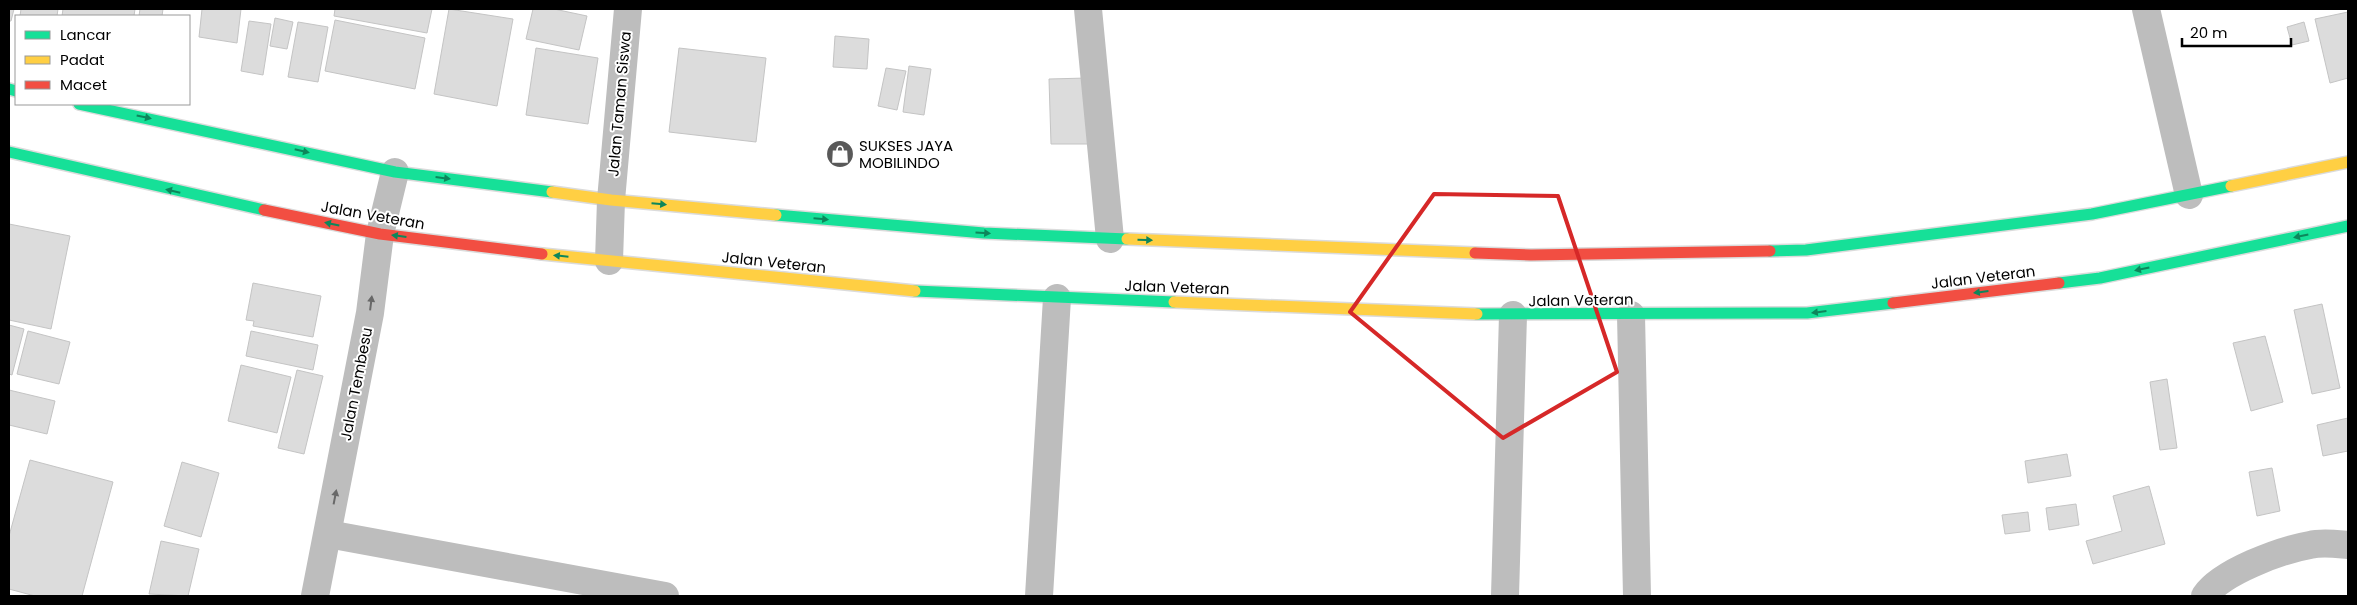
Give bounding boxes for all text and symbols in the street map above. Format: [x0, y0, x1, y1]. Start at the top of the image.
legend [15, 15, 190, 105]
scale bar [2182, 15, 2291, 47]
text: 20 m [2190, 22, 2228, 43]
text: Lancar [60, 24, 111, 45]
street label: Jalan Taman Siswa [602, 30, 636, 178]
text: Padat [60, 49, 105, 70]
text: Macet [60, 74, 107, 95]
one-way arrow [136, 113, 151, 121]
place label: SUKSES JAYA MOBILINDO [859, 135, 953, 173]
shop icon: SUKSES JAYA MOBILINDO [825, 139, 855, 169]
one-way arrow [295, 147, 310, 155]
one-way arrow [435, 174, 451, 182]
one-way arrow [165, 187, 180, 195]
street label: Jalan Veteran [319, 196, 427, 234]
one-way arrow [652, 200, 668, 208]
one-way arrow [814, 215, 830, 223]
one-way arrow [324, 220, 339, 228]
one-way arrow [975, 230, 991, 238]
one-way arrow [391, 232, 407, 240]
one-way arrow [2292, 232, 2308, 240]
one-way arrow [1138, 236, 1154, 244]
street label: Jalan Veteran [721, 246, 827, 278]
one-way arrow [552, 252, 568, 260]
street label: Jalan Veteran [1930, 260, 2036, 294]
one-way arrow [2134, 265, 2149, 273]
street label: Jalan Veteran [1124, 275, 1230, 299]
one-way arrow [1972, 288, 1988, 296]
street label: Jalan Veteran [1528, 289, 1634, 311]
one-way arrow [367, 295, 375, 311]
one-way arrow [1811, 308, 1827, 316]
street label: Jalan Tembesu [335, 325, 377, 443]
one-way arrow [331, 489, 339, 505]

